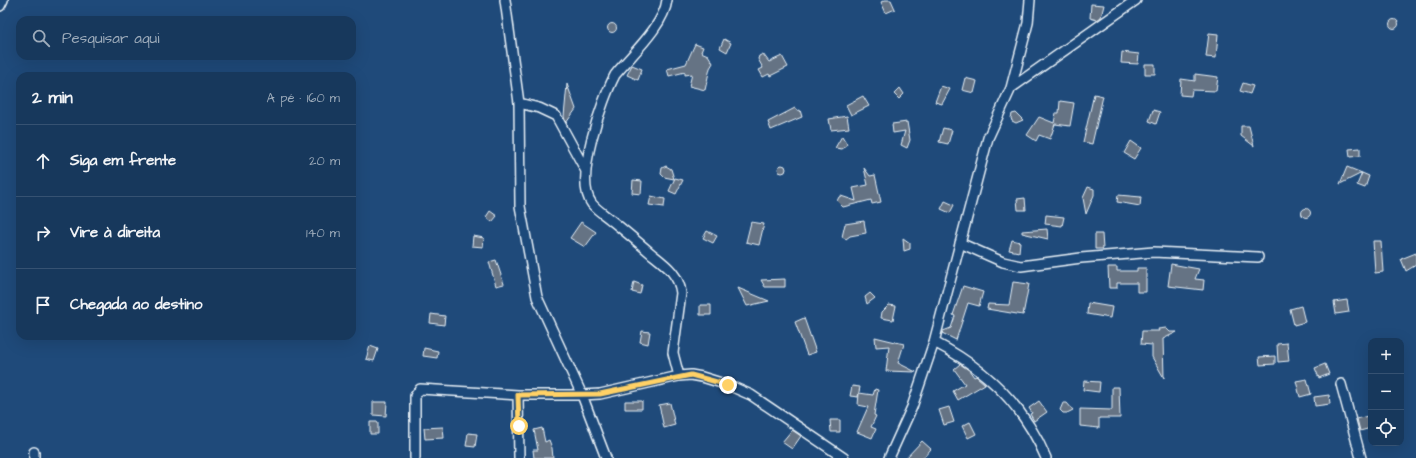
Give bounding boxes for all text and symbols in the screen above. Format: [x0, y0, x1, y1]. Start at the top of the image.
search box [16, 16, 356, 60]
icon: search [30, 27, 52, 49]
text: Pesquisar aqui [62, 28, 159, 49]
text: 2 min [32, 86, 73, 110]
text: A pé · 160 m [267, 89, 340, 107]
icon: ahead [32, 150, 54, 172]
text: Siga em frente [70, 150, 176, 171]
text: 20 m [309, 152, 340, 170]
icon: right [32, 222, 54, 244]
text: Vire à direita [70, 222, 160, 243]
text: 140 m [306, 224, 340, 242]
icon: arrive [32, 294, 54, 316]
text: Chegada ao destino [70, 294, 203, 315]
map controls [1368, 338, 1404, 446]
button: + [1368, 338, 1404, 374]
button: − [1368, 374, 1404, 410]
route end [719, 376, 737, 394]
button: locate [1368, 410, 1404, 446]
route start [510, 417, 528, 435]

